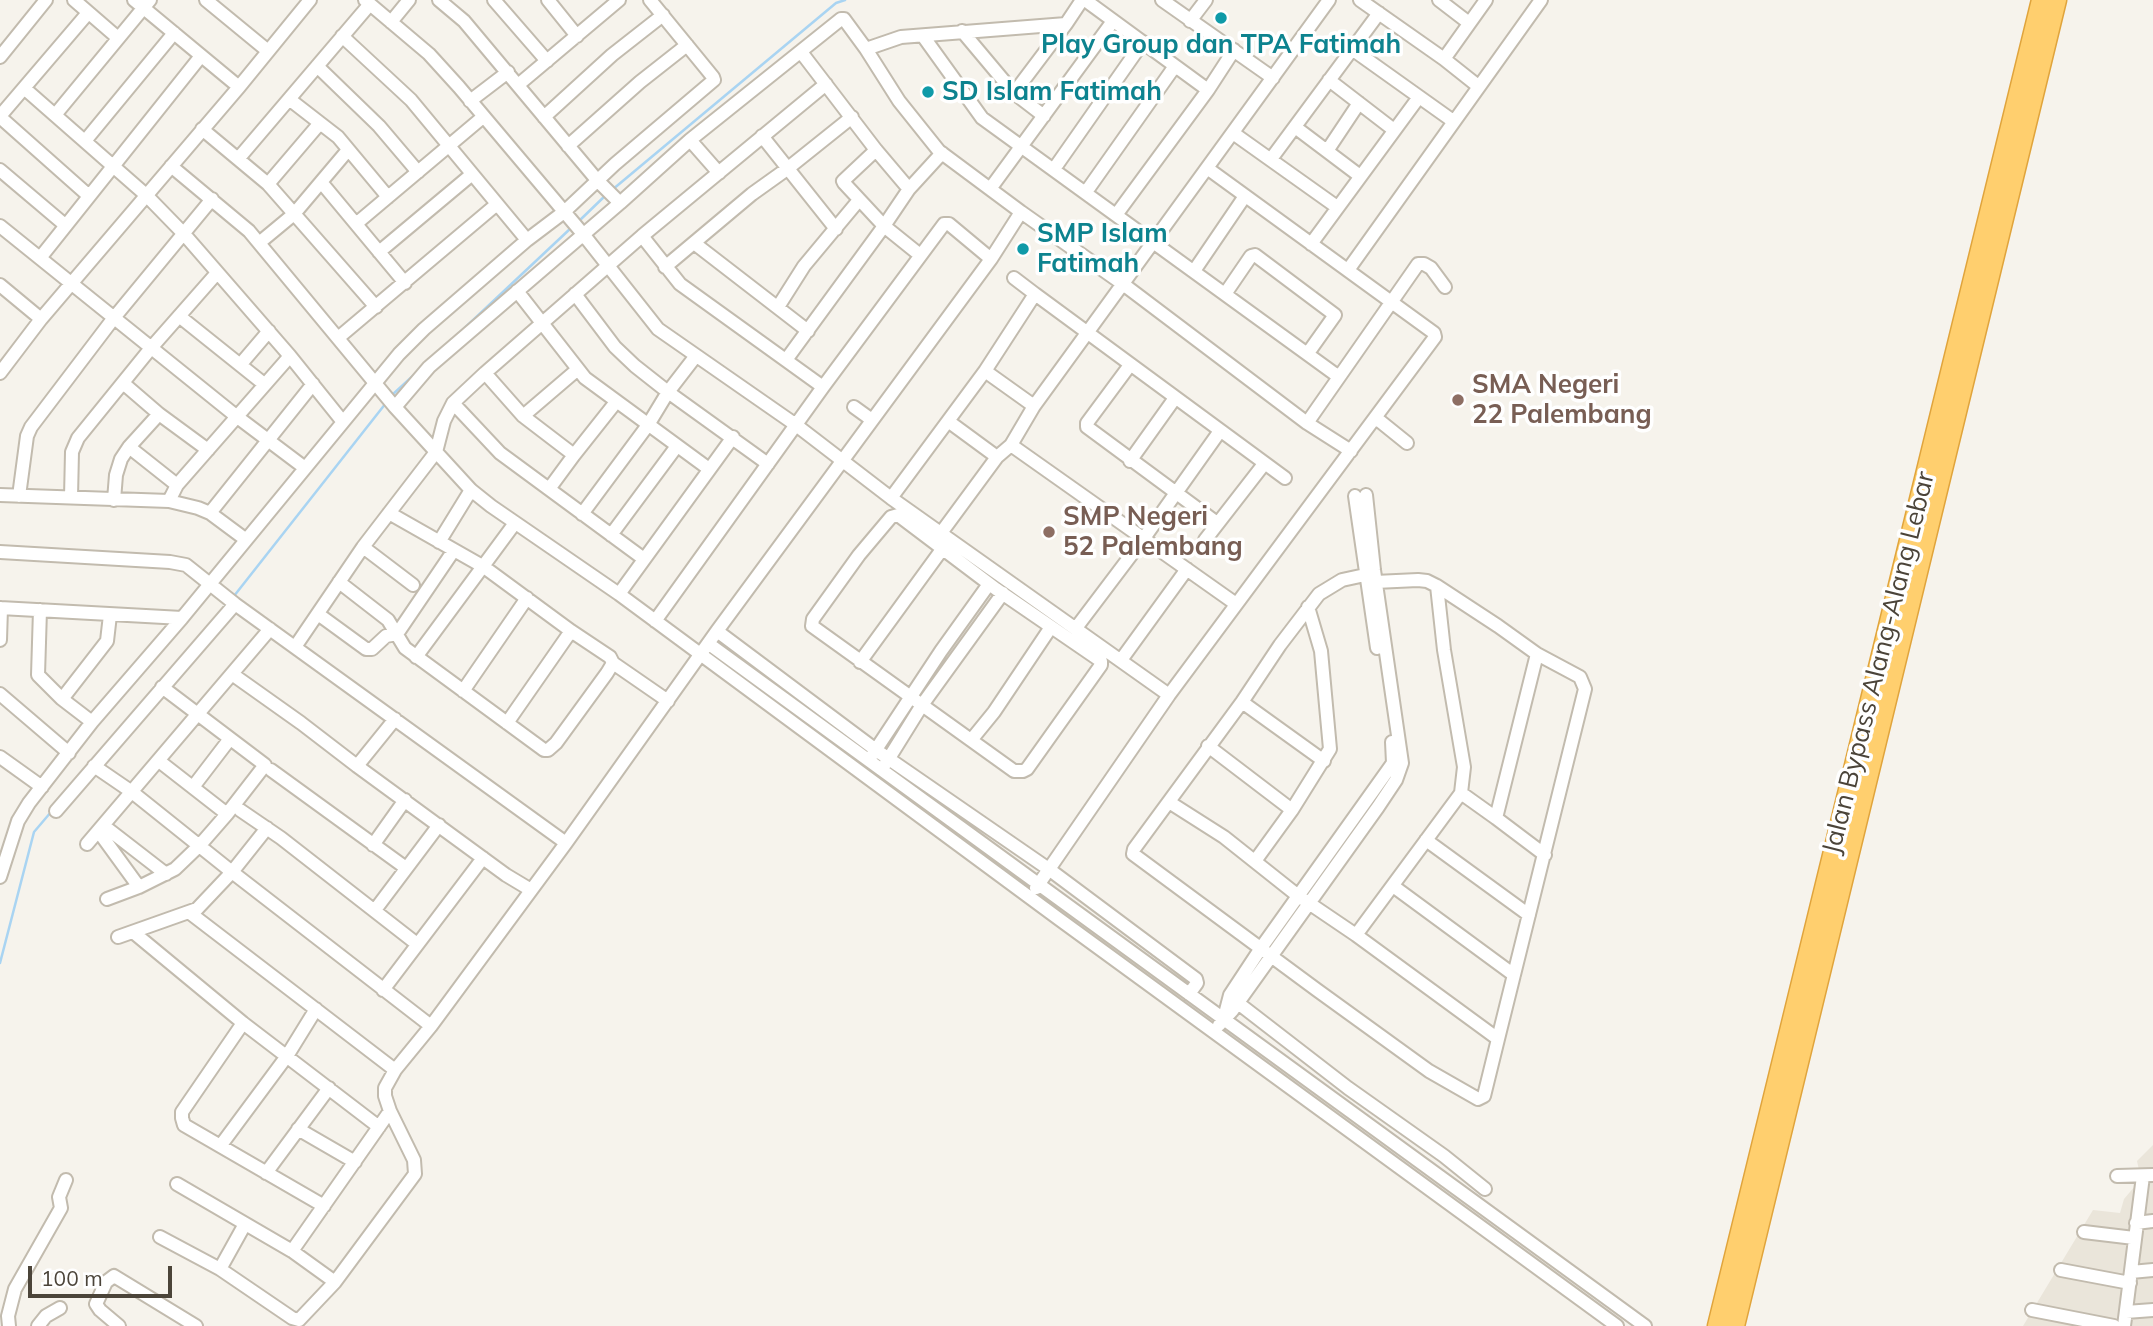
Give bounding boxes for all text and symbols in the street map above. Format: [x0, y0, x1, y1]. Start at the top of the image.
marker: Play Group dan TPA Fatimah [1213, 10, 1229, 26]
place label: Play Group dan TPA Fatimah [1041, 29, 1401, 61]
place label: SD Islam Fatimah [942, 76, 1162, 108]
marker: SD Islam Fatimah [920, 84, 936, 100]
place label: SMP Islam Fatimah [1037, 218, 1168, 280]
marker: SMP Islam Fatimah [1015, 241, 1031, 257]
place label: SMA Negeri 22 Palembang [1472, 369, 1652, 430]
marker: SMA Negeri 22 Palembang [1450, 392, 1466, 408]
street label: Jalan Bypass Alang-Alang Lebar [1816, 469, 1942, 857]
place label: SMP Negeri 52 Palembang [1063, 501, 1243, 562]
marker: SMP Negeri 52 Palembang [1041, 524, 1057, 540]
scale bar [32, 1252, 175, 1296]
text: 100 m [41, 1265, 103, 1291]

